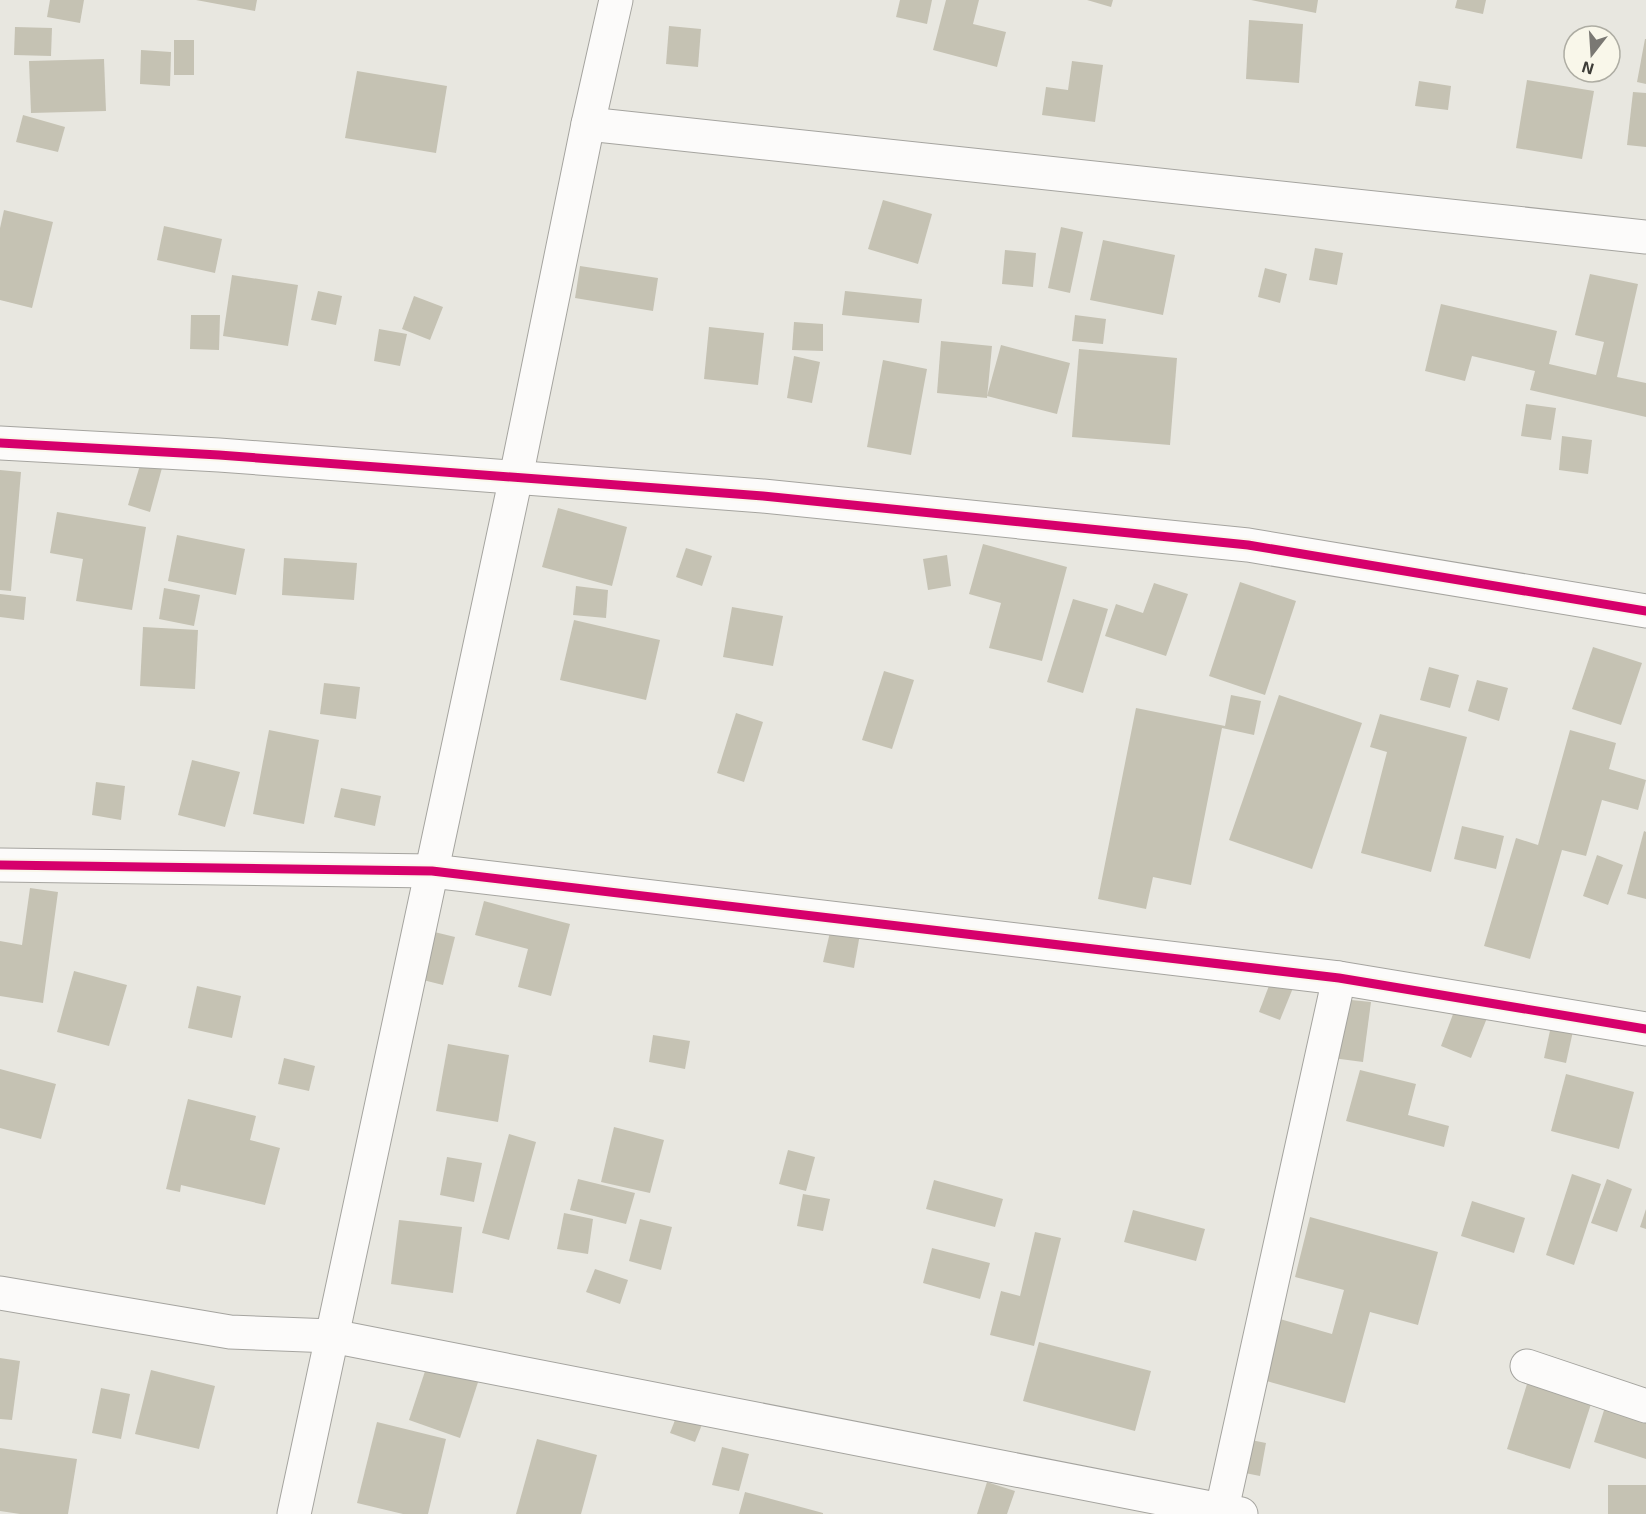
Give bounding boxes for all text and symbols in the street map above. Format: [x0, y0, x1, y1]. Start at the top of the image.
north arrow [1562, 24, 1622, 84]
text: N [1579, 58, 1596, 80]

